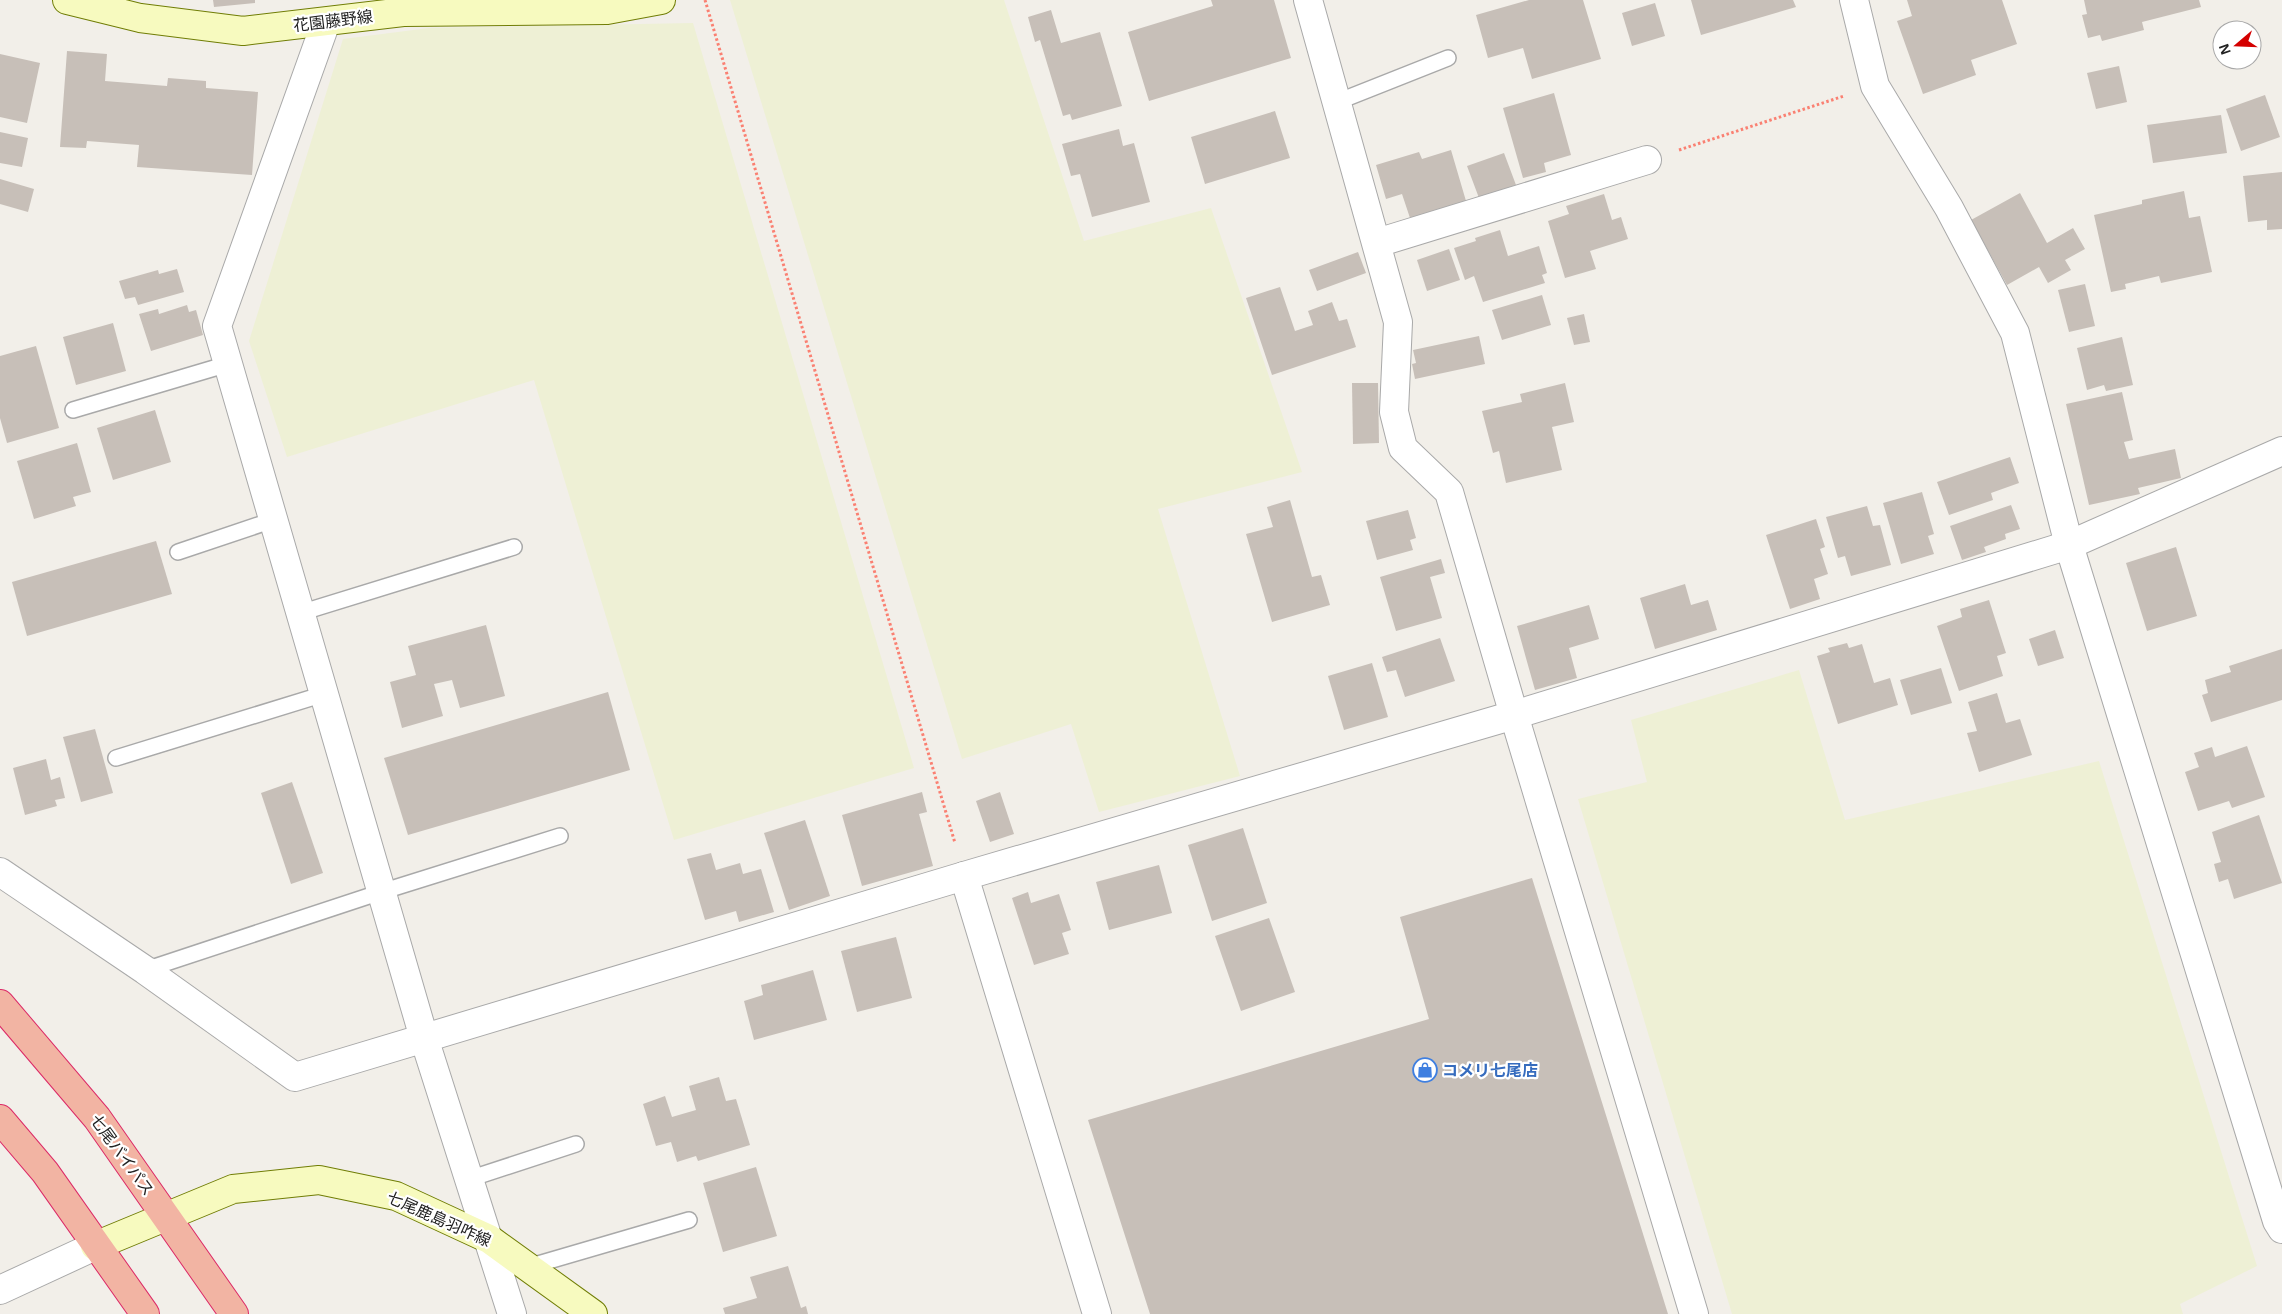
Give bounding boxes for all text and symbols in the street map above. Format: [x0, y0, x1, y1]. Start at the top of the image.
street label: 花園藤野線 [292, 8, 374, 34]
north arrow [2212, 20, 2262, 70]
text: N [2215, 42, 2234, 57]
shop icon: コメリ七尾店 [1412, 1057, 1438, 1083]
place label: コメリ七尾店 [1442, 1062, 1538, 1079]
street label: 七尾バイパス [87, 1111, 157, 1199]
street label: 七尾鹿島羽咋線 [384, 1188, 494, 1250]

